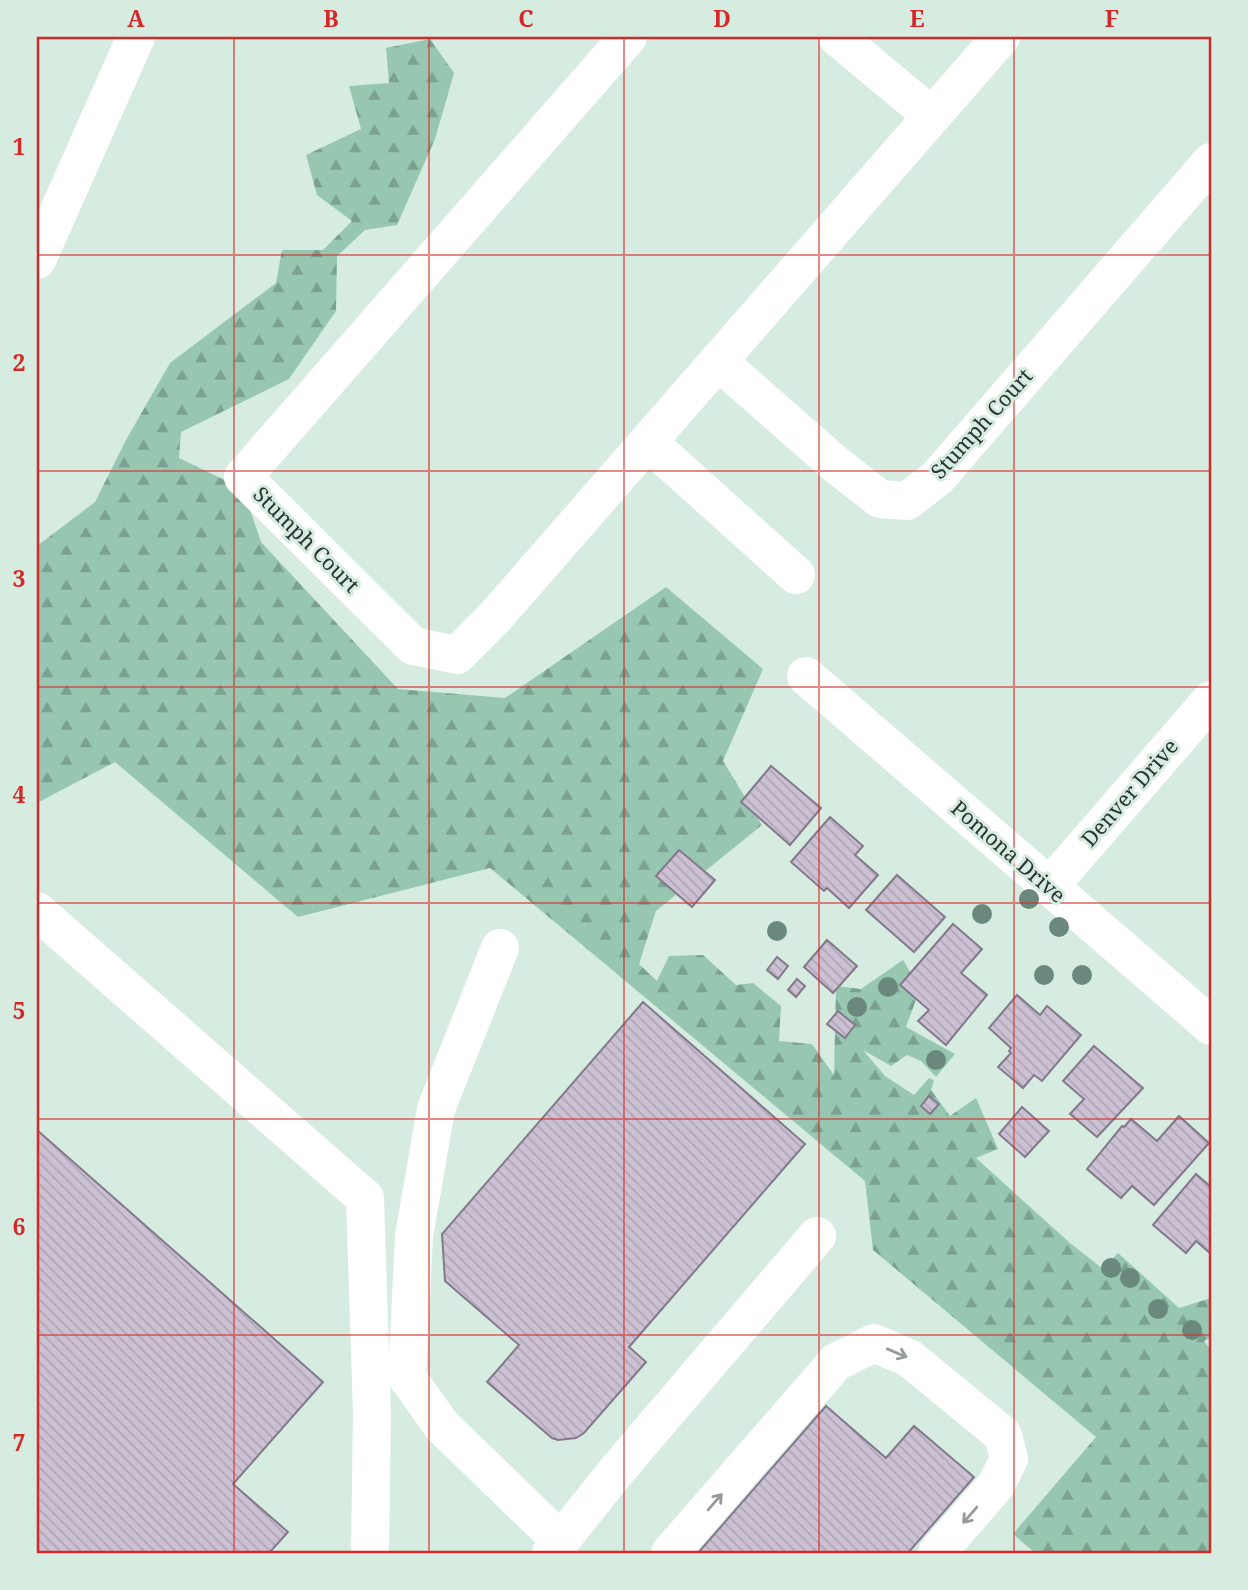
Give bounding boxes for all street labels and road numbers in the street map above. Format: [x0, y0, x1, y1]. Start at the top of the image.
street label: Stumph Court [924, 362, 1038, 484]
street label: Stumph Court [248, 480, 366, 598]
street label: Denver Drive [1075, 733, 1184, 852]
street label: Pomona Drive [946, 794, 1072, 909]

